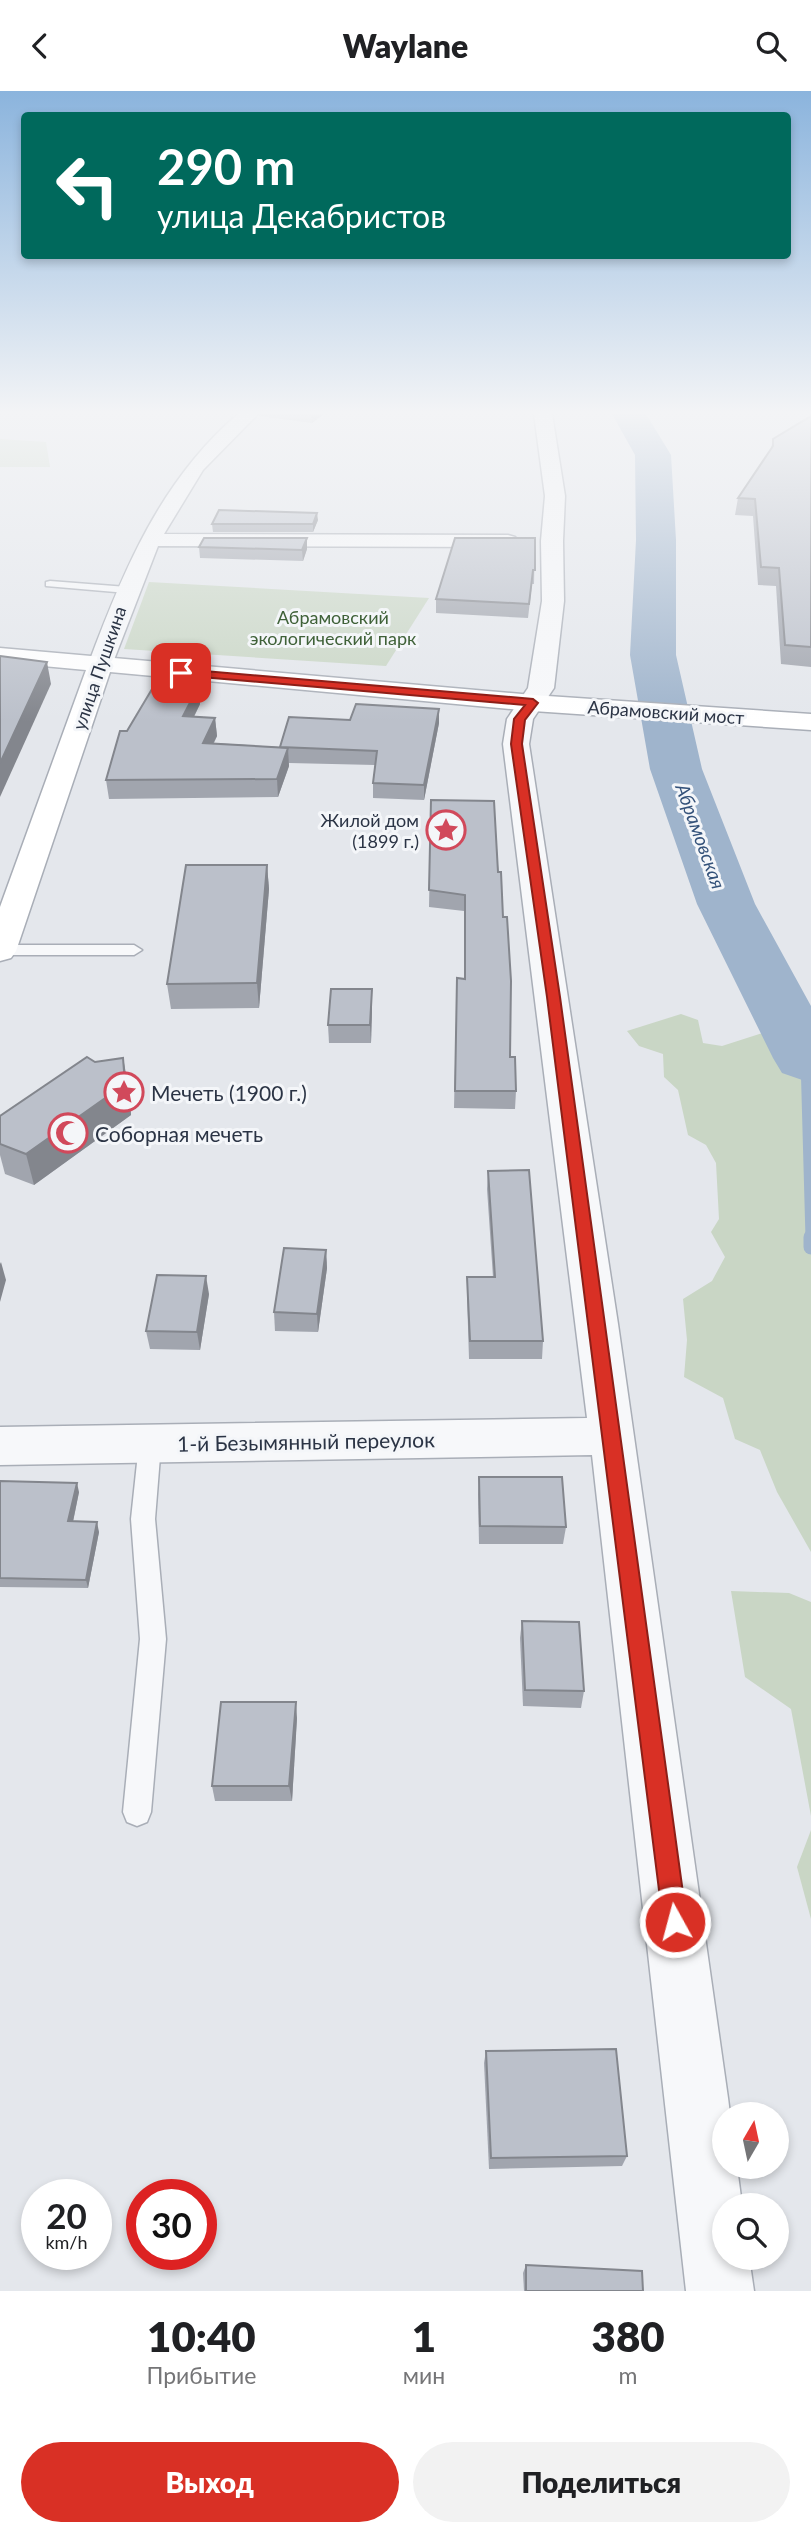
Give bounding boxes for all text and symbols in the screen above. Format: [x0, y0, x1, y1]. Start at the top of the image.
text: Waylane [343, 26, 468, 65]
icon: back [21, 27, 59, 65]
icon: search [752, 27, 790, 65]
text: 290 m [157, 137, 295, 195]
icon: left [42, 140, 133, 231]
text: улица Декабристов [157, 196, 446, 235]
street label: улица Пушкина [67, 603, 131, 733]
park label: Абрамовский экологический парк [250, 606, 417, 649]
pin [151, 643, 211, 703]
icon: arrive [162, 654, 200, 692]
street label: Абрамовский мост [587, 696, 745, 728]
water label: Абрамовская [671, 779, 731, 892]
place label: Жилой дом (1899 г.) [321, 809, 419, 852]
place icon: Жилой дом (1899 г.) [425, 809, 467, 851]
place icon: Мечеть (1900 г.) [103, 1071, 145, 1113]
place label: Мечеть (1900 г.) [151, 1080, 307, 1105]
mosque icon: Соборная мечеть [47, 1112, 89, 1154]
place label: Соборная мечеть [95, 1121, 263, 1146]
street label: 1-й Безымянный переулок [177, 1426, 435, 1456]
position arrow [638, 1885, 712, 1959]
north arrow [712, 2102, 789, 2179]
map controls [712, 2102, 789, 2270]
speed limit sign: 30 [126, 2179, 217, 2270]
button: search [712, 2193, 789, 2270]
text: 20 [46, 2194, 87, 2236]
text: km/h [45, 2231, 88, 2253]
text: 10:40 [147, 2311, 256, 2361]
text: 1 [412, 2311, 436, 2361]
text: 380 [592, 2311, 665, 2361]
text: Прибытие [146, 2361, 256, 2389]
text: мин [403, 2361, 445, 2389]
text: m [619, 2361, 638, 2389]
button: Выход [21, 2442, 399, 2522]
button: Поделиться [413, 2442, 790, 2522]

